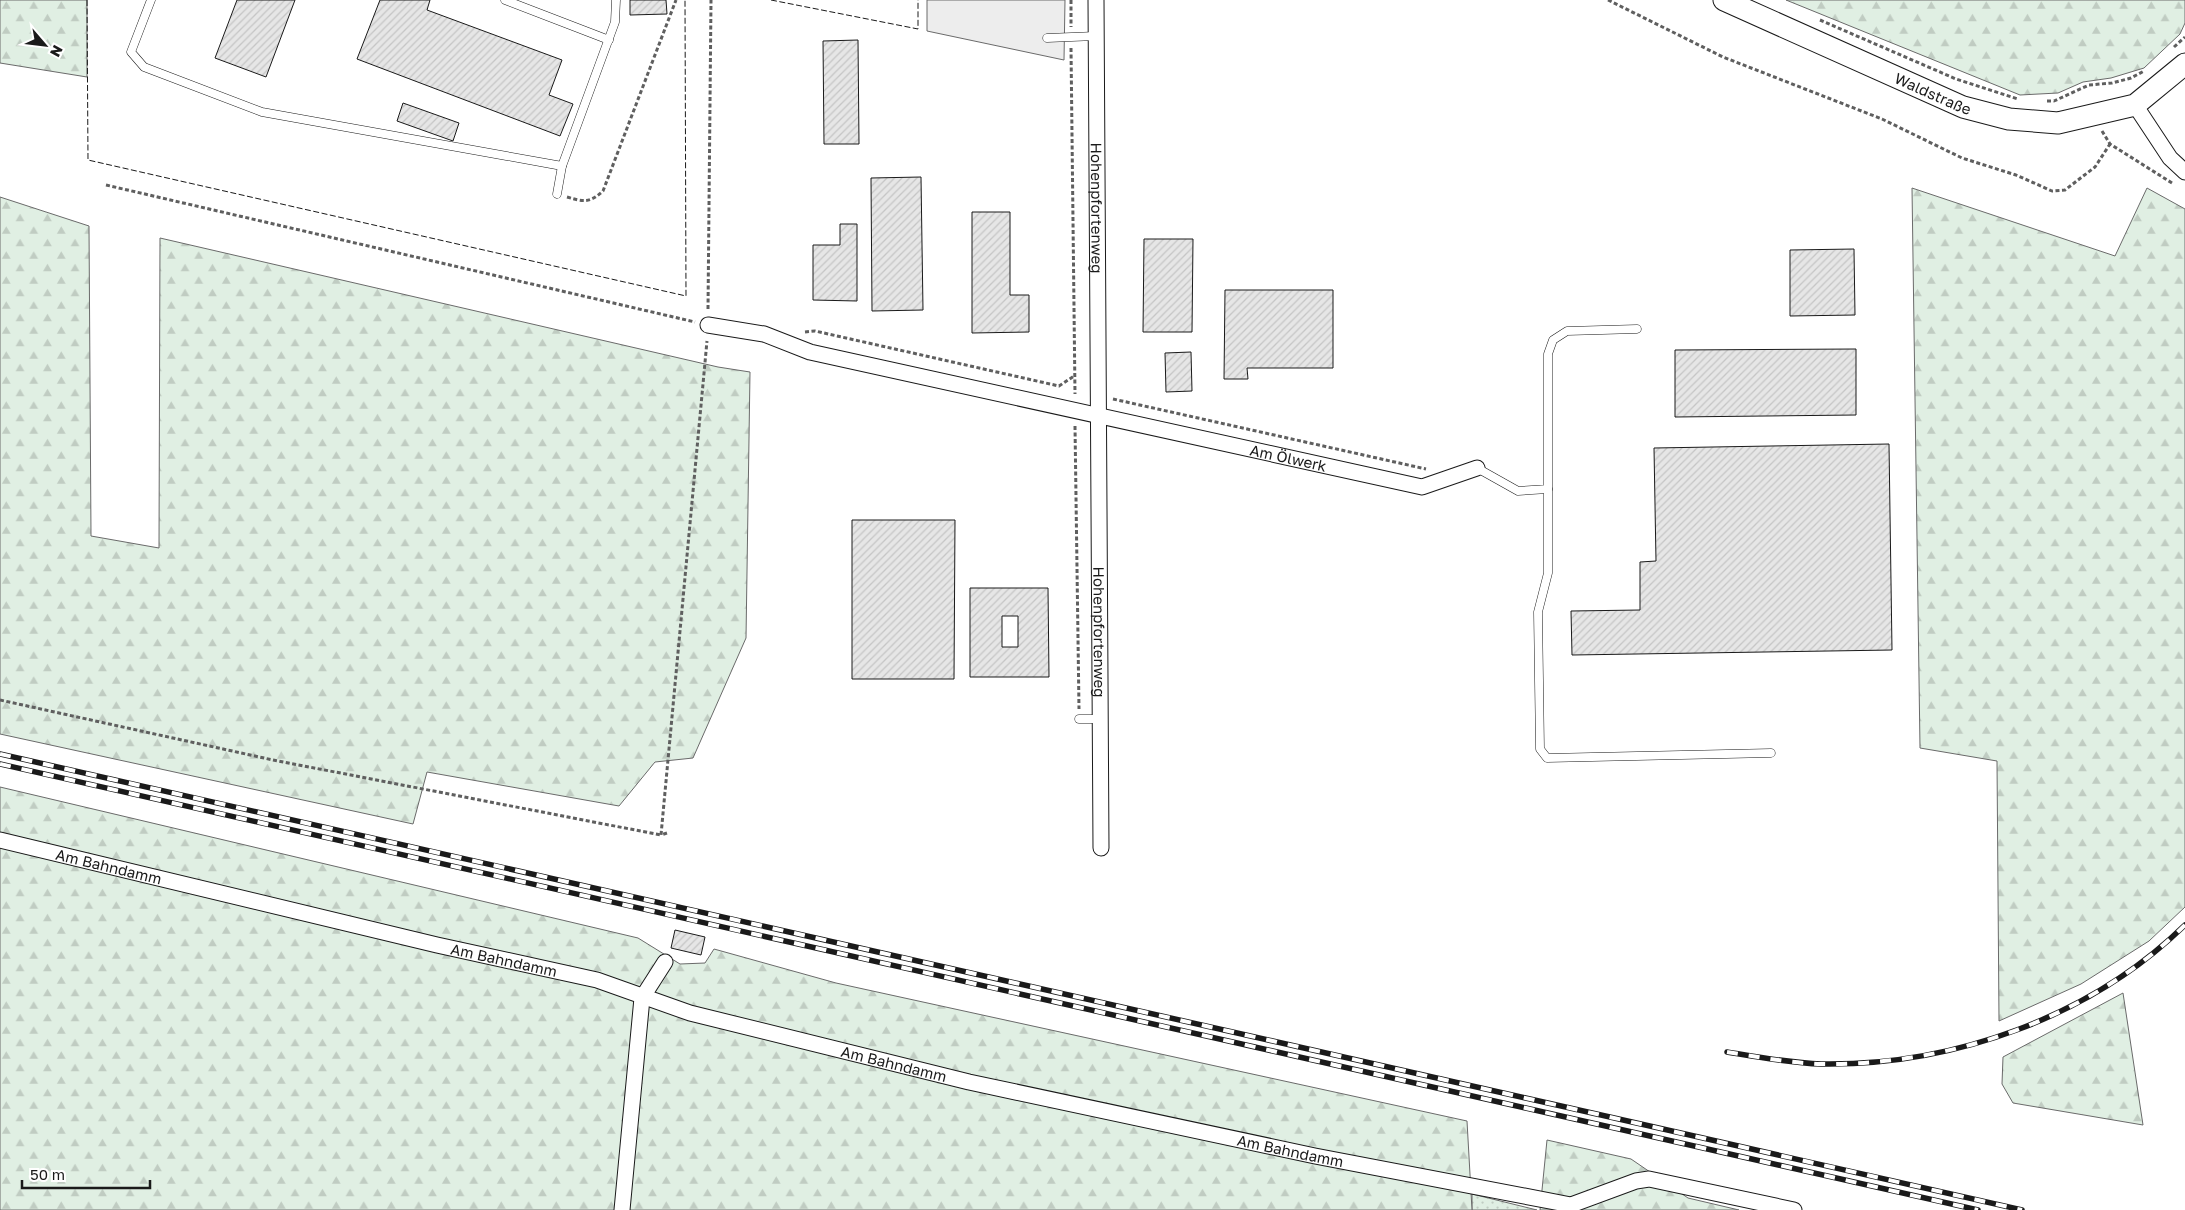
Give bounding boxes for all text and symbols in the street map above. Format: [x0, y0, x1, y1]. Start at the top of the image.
north arrow [20, 20, 70, 70]
text: N [47, 43, 67, 60]
street label: Waldstraße [1892, 69, 1973, 118]
street label: Hohenpfortenweg [1088, 142, 1107, 274]
street label: Am Ölwerk [1248, 440, 1329, 475]
street label: Hohenpfortenweg [1090, 566, 1109, 698]
street label: Am Bahndamm [54, 845, 164, 888]
street label: Am Bahndamm [449, 939, 559, 980]
street label: Am Bahndamm [839, 1042, 949, 1085]
street label: Am Bahndamm [1236, 1131, 1345, 1170]
scale bar [22, 1158, 150, 1190]
text: 50 m [30, 1165, 65, 1183]

